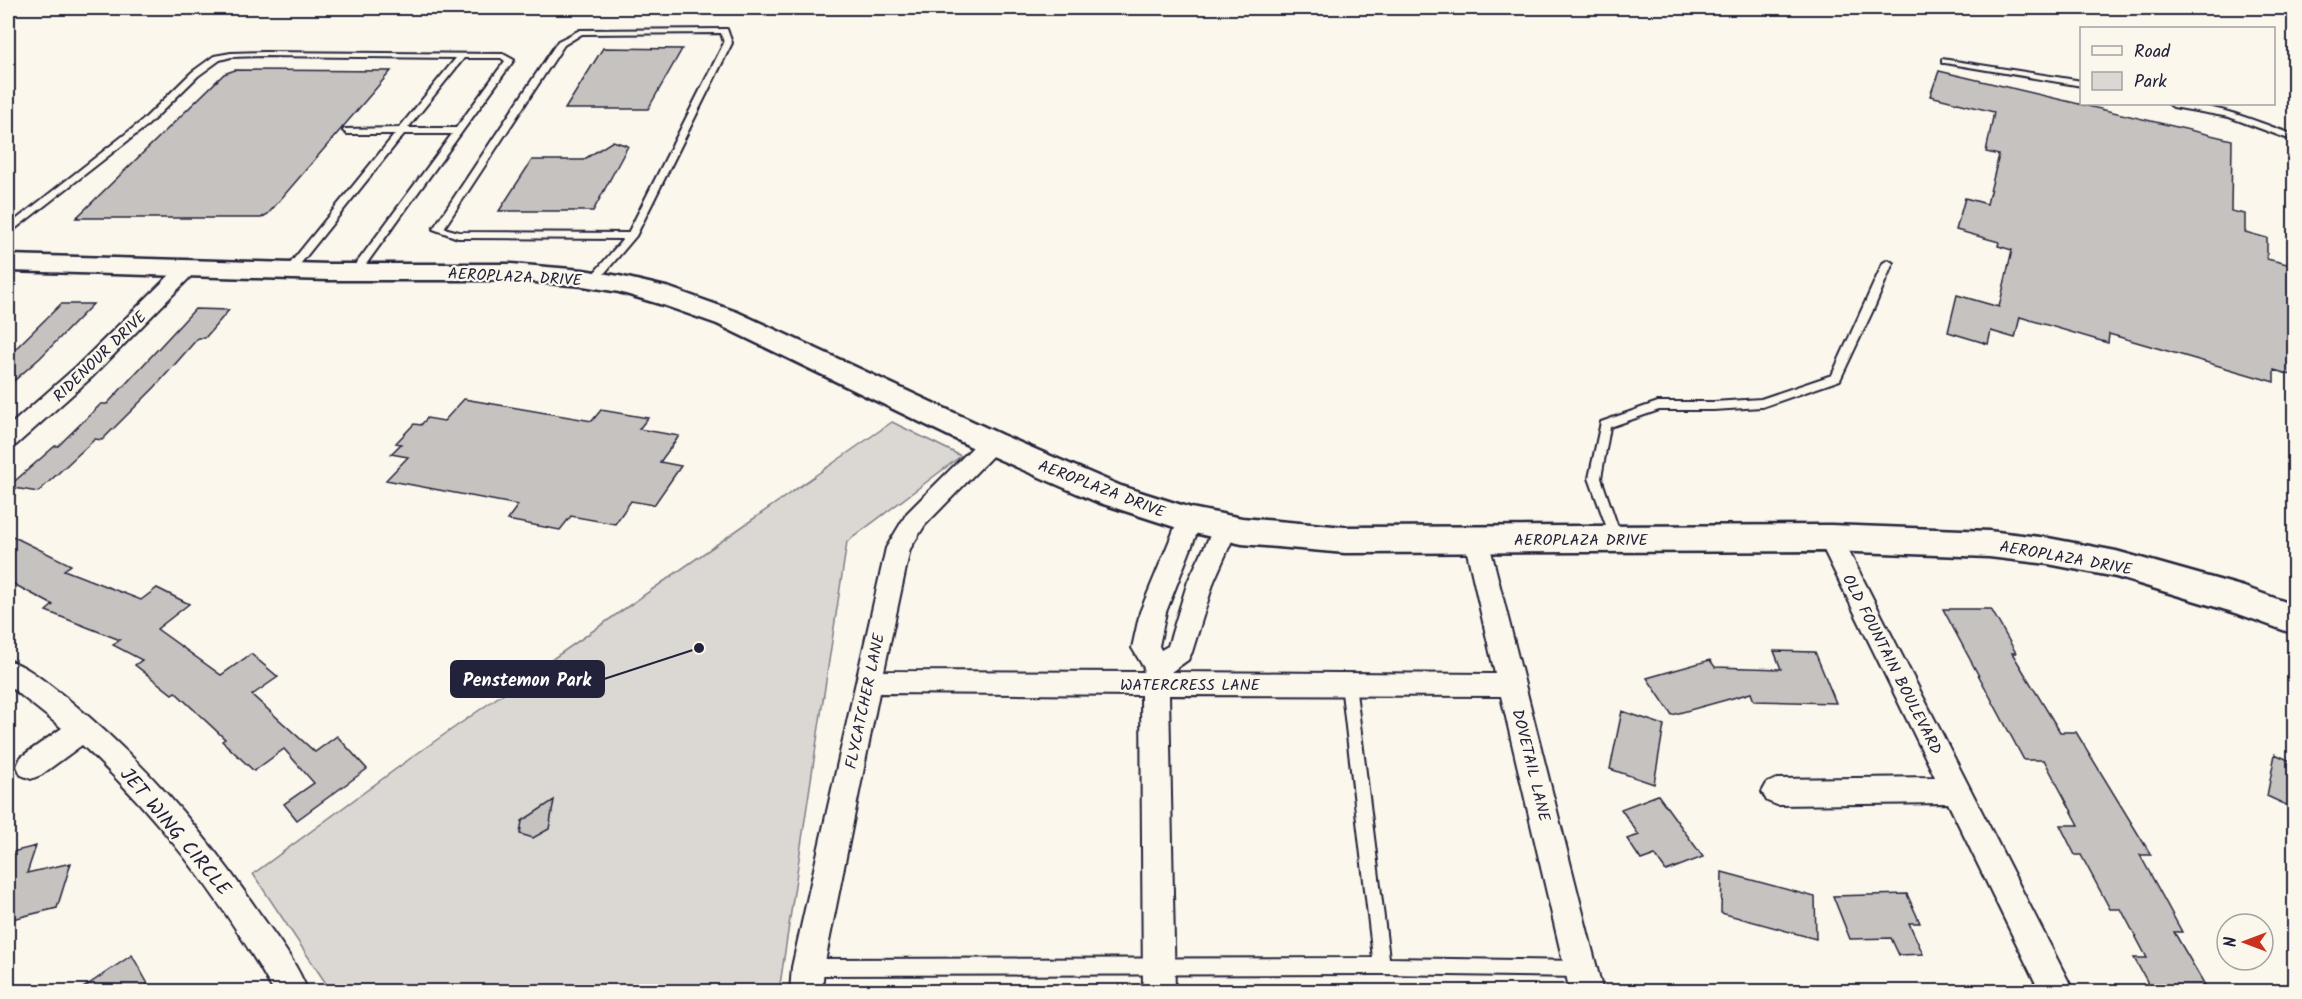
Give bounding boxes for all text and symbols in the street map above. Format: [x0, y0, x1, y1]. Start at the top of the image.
legend [2080, 27, 2275, 105]
text: Road [2134, 38, 2171, 67]
text: Park [2134, 68, 2167, 97]
street label: AEROPLAZA DRIVE [447, 262, 583, 294]
street label: RIDENOUR DRIVE [47, 305, 153, 409]
street label: AEROPLAZA DRIVE [1034, 454, 1169, 525]
street label: AEROPLAZA DRIVE [1514, 528, 1649, 553]
street label: AEROPLAZA DRIVE [1998, 535, 2134, 583]
street label: OLD FOUNTAIN BOULEVARD [1835, 570, 1948, 759]
street label: FLYCATCHER LANE [839, 630, 892, 772]
callout: Penstemon Park [451, 661, 604, 697]
text: Penstemon Park [463, 667, 592, 696]
street label: WATERCRESS LANE [1120, 673, 1261, 698]
street label: DOVETAIL LANE [1504, 707, 1557, 825]
street label: JET WING CIRCLE [111, 761, 239, 905]
north arrow [2215, 912, 2275, 972]
text: N [2219, 937, 2244, 947]

